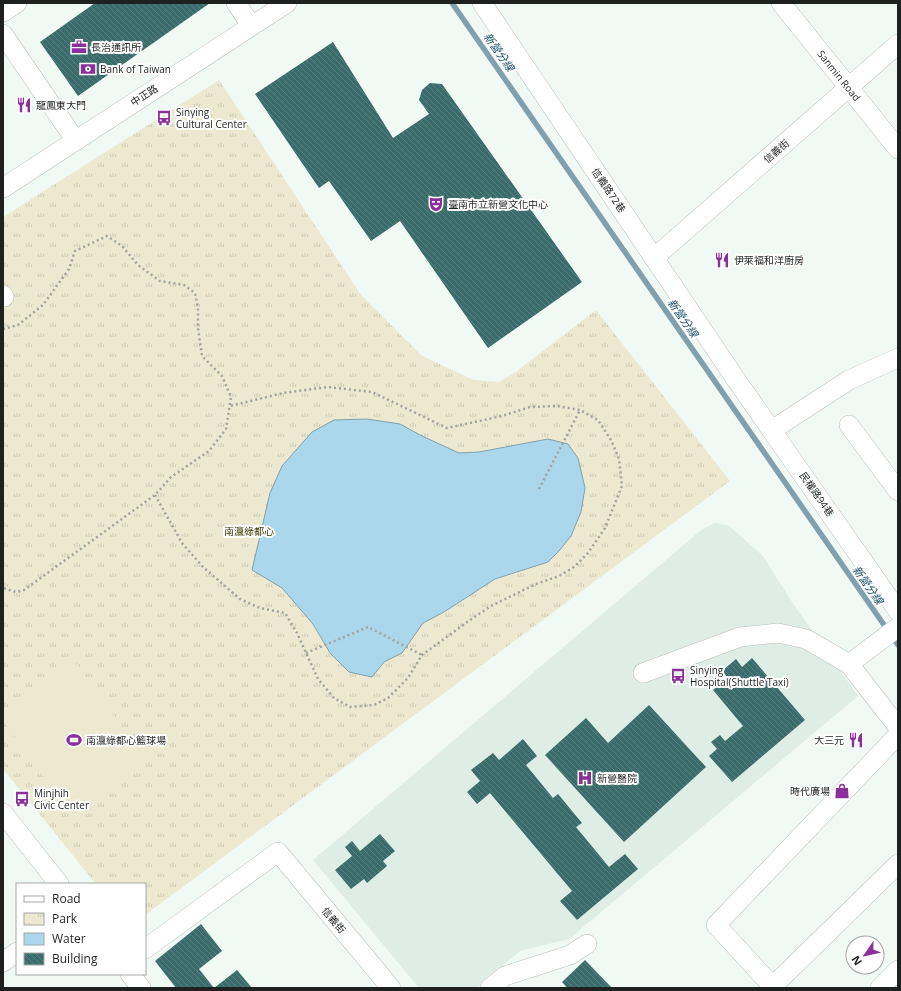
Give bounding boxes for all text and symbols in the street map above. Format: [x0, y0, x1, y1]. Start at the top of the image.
water label: 新營分線 [481, 29, 519, 76]
office icon: 長治通訊所 [70, 38, 88, 56]
place label: 長治通訊所 [91, 40, 141, 54]
street label: Sanmin Road [814, 47, 864, 104]
bank icon: Bank of Taiwan [79, 60, 97, 78]
place label: Bank of Taiwan [100, 62, 171, 76]
street label: 中正路 [128, 81, 160, 109]
restaurant icon: 龍鳳東大門 [15, 96, 33, 114]
place label: 龍鳳東大門 [36, 98, 86, 112]
place label: Sinying Cultural Center [176, 105, 247, 131]
bus stop icon: Sinying Cultural Center [155, 109, 173, 127]
street label: 信義街 [760, 136, 792, 166]
street label: 信義路72巷 [589, 165, 629, 215]
theatre icon: 臺南市立新營文化中心 [427, 195, 445, 213]
place label: 臺南市立新營文化中心 [448, 197, 548, 211]
restaurant icon: 伊萊福和洋廚房 [713, 251, 731, 269]
place label: 伊萊福和洋廚房 [734, 253, 804, 267]
water label: 新營分線 [665, 295, 703, 342]
street label: 民權路94巷 [797, 469, 837, 519]
park label: 南瀛綠都心 [224, 524, 274, 538]
water label: 新營分線 [850, 562, 888, 609]
place label: Sinying Hospital(Shuttle Taxi) [690, 663, 789, 689]
bus stop icon: Sinying Hospital(Shuttle Taxi) [669, 667, 687, 685]
sports icon: 南瀛綠都心籃球場 [65, 731, 83, 749]
restaurant icon: 大三元 [847, 731, 865, 749]
place label: 南瀛綠都心籃球場 [86, 733, 166, 747]
place label: 大三元 [814, 733, 844, 747]
hospital icon: 新營醫院 [576, 769, 594, 787]
place label: 新營醫院 [597, 771, 637, 785]
shop icon: 時代廣場 [833, 782, 851, 800]
place label: 時代廣場 [790, 784, 830, 798]
place label: Minjhih Civic Center [34, 786, 89, 812]
bus stop icon: Minjhih Civic Center [13, 790, 31, 808]
legend [16, 883, 146, 975]
text: Road [52, 890, 81, 907]
street label: 信義街 [319, 904, 349, 936]
text: Park [52, 910, 78, 927]
text: Water [52, 930, 86, 947]
north arrow [845, 935, 885, 975]
text: Building [52, 950, 98, 967]
text: N [848, 953, 865, 969]

